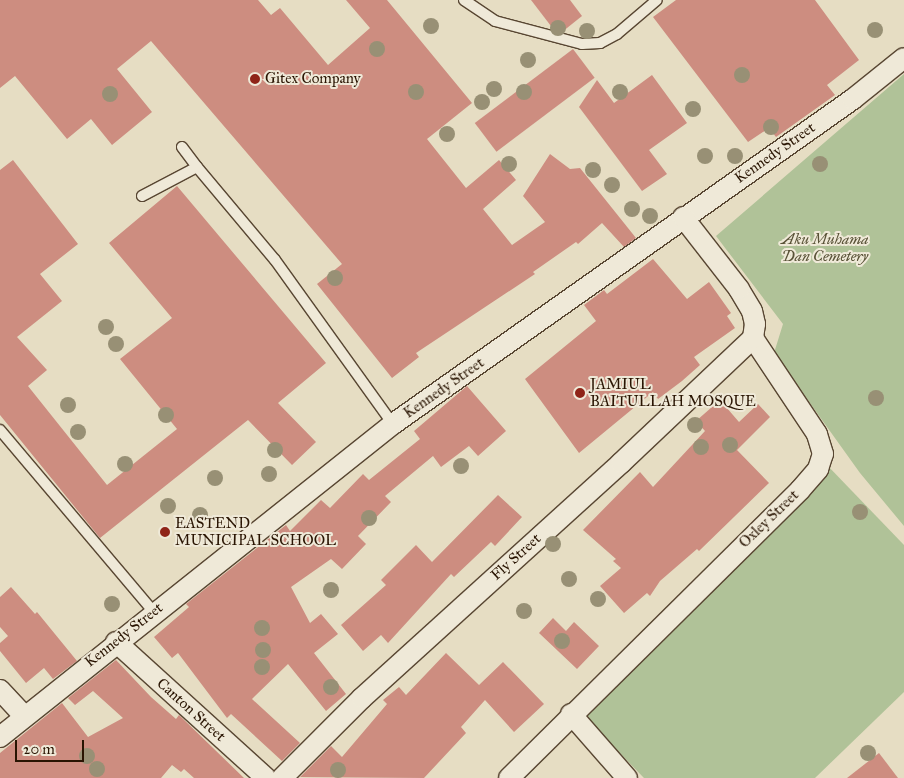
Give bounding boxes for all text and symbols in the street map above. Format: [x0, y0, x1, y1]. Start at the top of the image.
place label: Gitex Company [265, 70, 361, 88]
marker: Gitex Company [249, 73, 261, 85]
street label: Kennedy Street [731, 119, 819, 187]
park label: Aku Muhama Dan Cemetery [782, 230, 868, 265]
street label: Kennedy Street [400, 354, 488, 422]
place label: JAMIUL BAITULLAH MOSQUE [590, 375, 756, 410]
marker: JAMIUL BAITULLAH MOSQUE [574, 387, 586, 399]
street label: Oxley Street [735, 486, 803, 552]
place label: EASTEND MUNICIPAL SCHOOL [175, 514, 336, 549]
marker: EASTEND MUNICIPAL SCHOOL [159, 526, 171, 538]
street label: Fly Street [487, 530, 545, 584]
street label: Kennedy Street [81, 599, 167, 671]
street label: Canton Street [153, 674, 229, 746]
scale bar [18, 730, 86, 762]
text: 20 m [23, 740, 55, 758]

